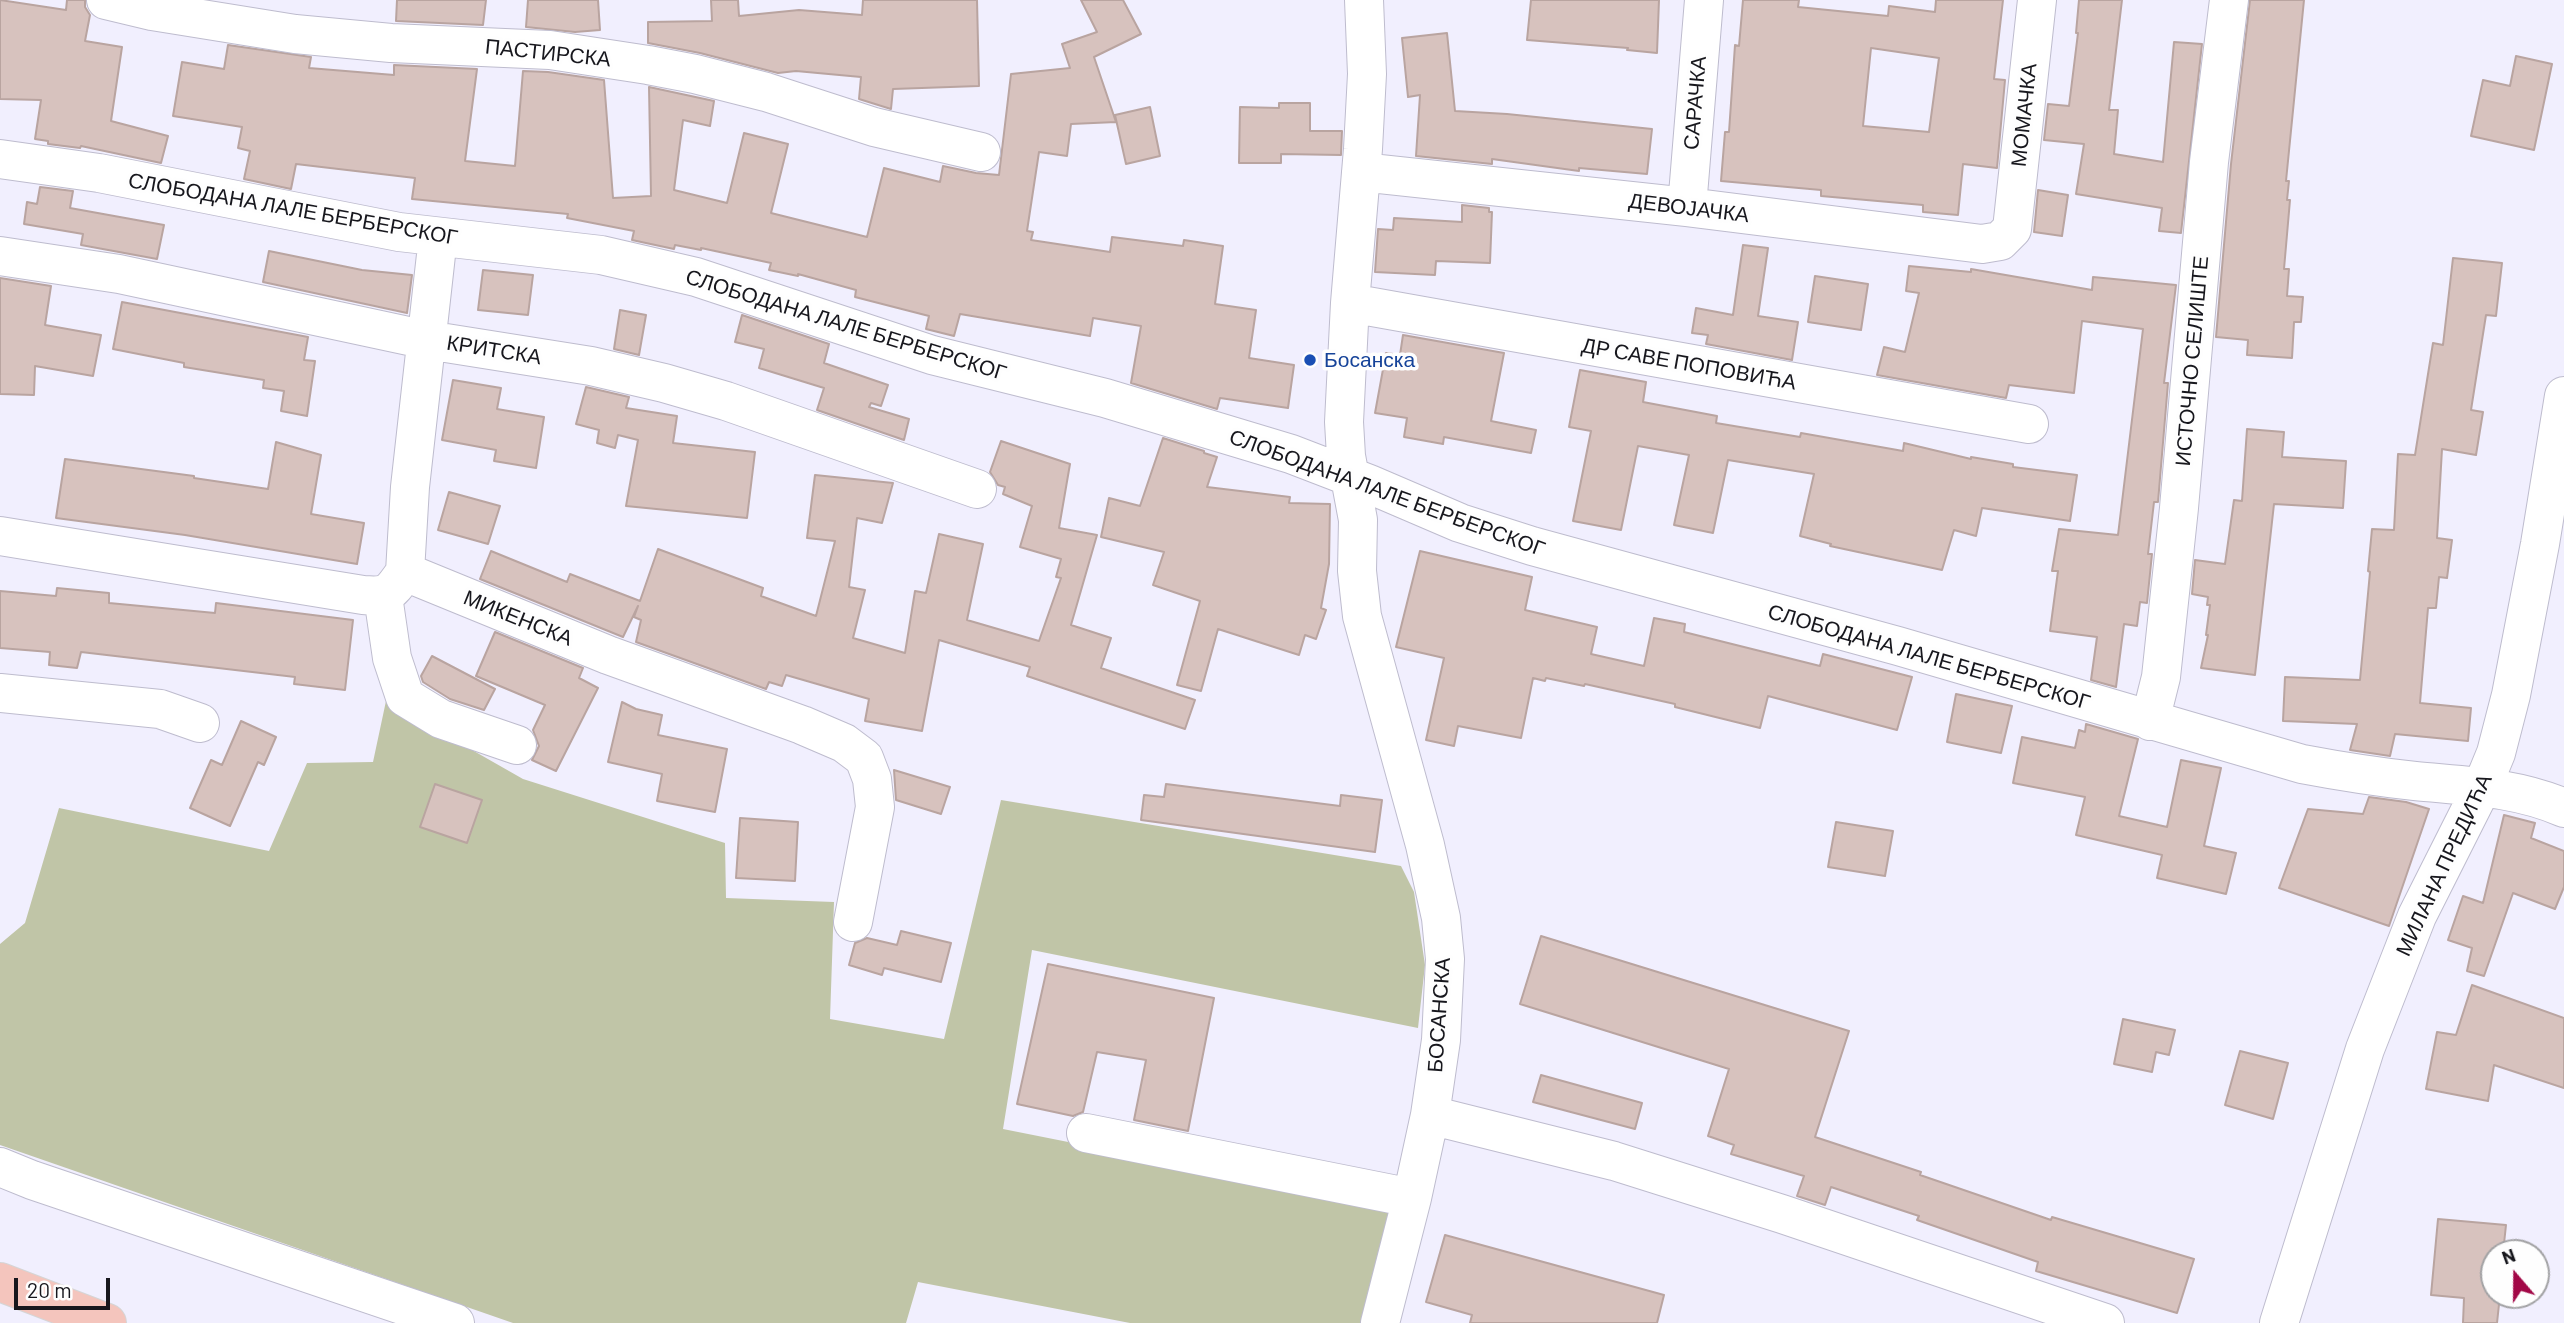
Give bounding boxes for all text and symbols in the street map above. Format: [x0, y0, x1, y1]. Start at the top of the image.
street label: ПАСТИРСКА [484, 34, 612, 72]
street label: САРАЧКА [1678, 55, 1712, 151]
street label: МОМАЧКА [2006, 62, 2042, 168]
street label: СЛОБОДАНА ЛАЛЕ БЕРБЕРСКОГ [126, 168, 460, 250]
street label: ДЕВОЈАЧКА [1627, 188, 1751, 228]
street label: ИСТОЧНО СЕЛИШТЕ [2170, 255, 2214, 467]
street label: СЛОБОДАНА ЛАЛЕ БЕРБЕРСКОГ [683, 264, 1009, 386]
street label: КРИТСКА [445, 330, 543, 370]
street label: ДР САВЕ ПОПОВИЋА [1580, 333, 1798, 395]
place label: Босанска [1324, 347, 1415, 373]
marker: Босанска [1302, 352, 1318, 368]
street label: СЛОБОДАНА ЛАЛЕ БЕРБЕРСКОГ [1226, 424, 1548, 562]
street label: МИКЕНСКА [460, 585, 576, 651]
street label: СЛОБОДАНА ЛАЛЕ БЕРБЕРСКОГ [1765, 599, 2093, 715]
street label: МИЛАНА ПРЕДИЋА [2391, 770, 2497, 960]
street label: БОСАНСКА [1422, 957, 1456, 1073]
north arrow [2480, 1239, 2550, 1309]
text: N [2498, 1243, 2518, 1269]
scale bar [18, 1264, 114, 1308]
text: 20 m [27, 1277, 72, 1302]

